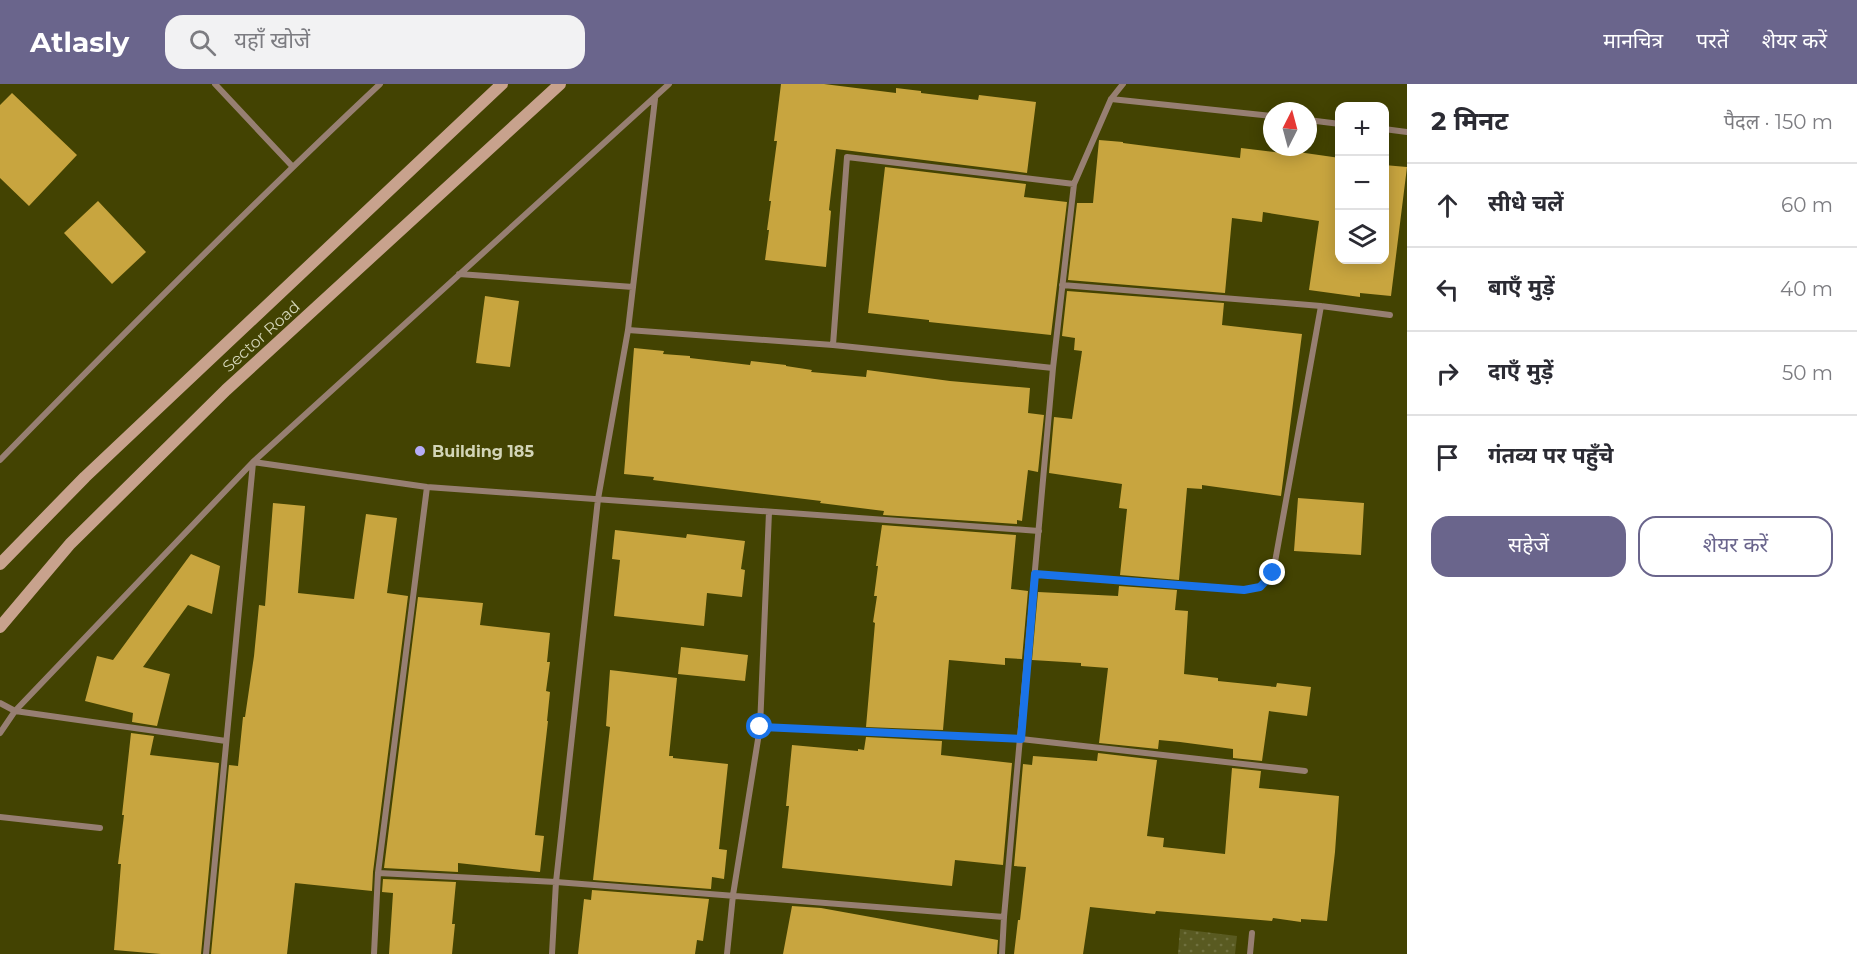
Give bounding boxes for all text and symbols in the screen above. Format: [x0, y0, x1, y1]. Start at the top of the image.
search box [165, 15, 585, 69]
text: Atlasly [30, 25, 129, 59]
icon: search [186, 26, 219, 59]
text: यहाँ खोजें [234, 27, 310, 54]
text: मानचित्र [1603, 28, 1663, 53]
text: परतें [1696, 28, 1729, 53]
text: शेयर करें [1762, 28, 1827, 53]
north arrow [1263, 102, 1317, 156]
map controls [1335, 102, 1389, 264]
button: + [1335, 102, 1389, 156]
text: 2 मिनट [1431, 105, 1508, 137]
text: पैदल · 150 m [1724, 110, 1833, 134]
button: − [1335, 156, 1389, 210]
icon: ahead [1431, 189, 1464, 222]
text: सीधे चलें [1488, 190, 1564, 217]
text: 60 m [1781, 193, 1833, 217]
button: layers [1335, 210, 1389, 264]
icon: left [1431, 273, 1464, 306]
text: बाएँ मुड़ें [1488, 274, 1555, 301]
text: 40 m [1780, 277, 1833, 301]
street label: Sector Road [219, 297, 304, 376]
icon: right [1431, 357, 1464, 390]
text: दाएँ मुड़ें [1488, 358, 1553, 385]
text: 50 m [1782, 361, 1833, 385]
icon: arrive [1431, 441, 1464, 474]
place label: Building 185 [432, 442, 534, 461]
text: गंतव्य पर पहुँचे [1488, 442, 1614, 469]
marker: Building 185 [413, 444, 427, 458]
button: सहेजें [1431, 516, 1626, 577]
button: शेयर करें [1638, 516, 1833, 577]
route end [1259, 559, 1285, 585]
route start [746, 713, 772, 739]

